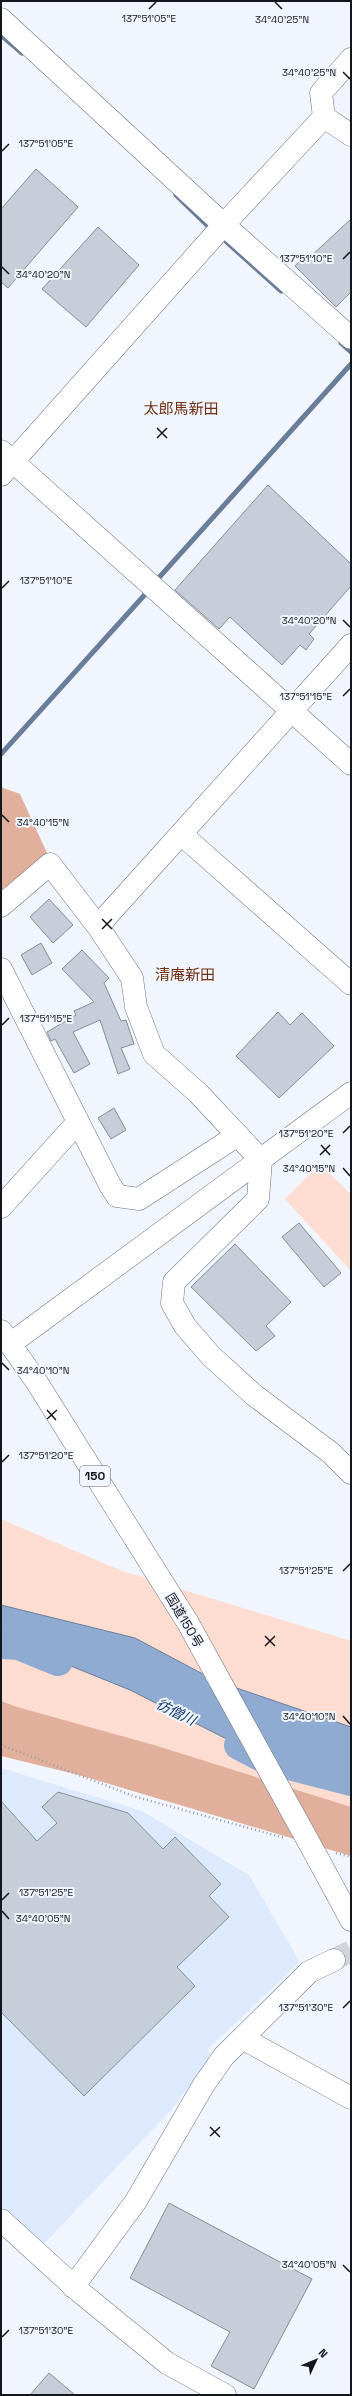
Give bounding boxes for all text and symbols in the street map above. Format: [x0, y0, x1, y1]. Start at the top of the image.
text: 137°51'05"E [122, 12, 177, 25]
text: 34°40'25"N [255, 13, 309, 26]
text: 34°40'25"N [282, 66, 336, 79]
text: 137°51'05"E [19, 137, 74, 150]
text: 137°51'10"E [280, 252, 333, 265]
text: 34°40'20"N [16, 268, 70, 281]
district label: 太郎馬新田 [143, 399, 219, 418]
text: 137°51'10"E [20, 574, 73, 587]
text: 34°40'20"N [282, 614, 336, 627]
text: 137°51'15"E [280, 690, 332, 703]
text: 34°40'15"N [17, 816, 69, 829]
district label: 清庵新田 [155, 965, 215, 984]
text: 137°51'15"E [20, 1012, 72, 1025]
text: 137°51'20"E [279, 1127, 334, 1140]
text: 34°40'15"N [283, 1162, 335, 1175]
text: 34°40'10"N [17, 1364, 69, 1377]
text: 137°51'20"E [19, 1449, 74, 1462]
road number: 150 [80, 1466, 110, 1486]
text: 137°51'25"E [279, 1564, 333, 1577]
street label: 国道150号 [162, 1590, 207, 1651]
water label: 彷僧川 [153, 1695, 201, 1730]
text: 34°40'10"N [283, 1710, 335, 1723]
text: 137°51'25"E [19, 1886, 73, 1899]
text: 34°40'05"N [16, 1912, 70, 1925]
text: 137°51'30"E [279, 2001, 334, 2014]
text: 34°40'05"N [282, 2258, 336, 2271]
text: 137°51'30"E [19, 2324, 74, 2337]
north arrow [296, 2340, 336, 2380]
text: N [316, 2346, 331, 2361]

